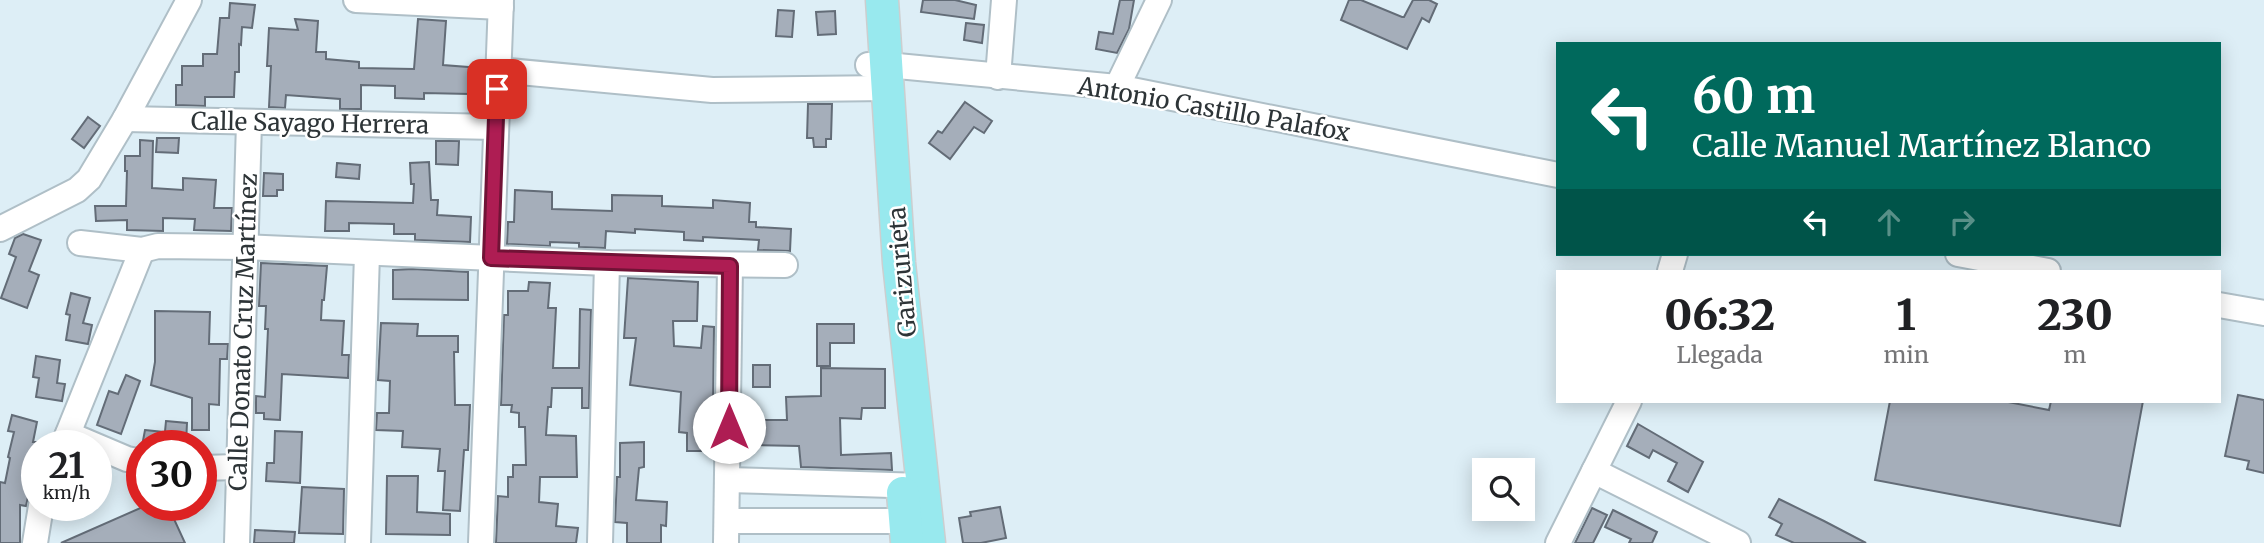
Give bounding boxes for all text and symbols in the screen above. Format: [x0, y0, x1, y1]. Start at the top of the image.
pin [467, 59, 527, 119]
text: 60 m [1692, 65, 1815, 126]
icon: arrive [478, 70, 516, 108]
street label: Antonio Castillo Palafox [1074, 70, 1353, 148]
icon: left [1577, 70, 1668, 161]
street label: Calle Sayago Herrera [191, 105, 429, 141]
text: Calle Manuel Martínez Blanco [1692, 126, 2151, 166]
street label: Calle Donato Cruz Martínez [222, 173, 264, 491]
icon: left [1797, 203, 1835, 241]
icon: ahead [1870, 203, 1908, 241]
icon: right [1943, 203, 1981, 241]
street label: Garizurieta [881, 206, 923, 338]
text: 06:32 [1664, 289, 1775, 341]
text: 1 [1896, 289, 1916, 341]
text: 230 [2037, 289, 2113, 341]
text: Llegada [1677, 340, 1763, 369]
text: min [1883, 340, 1929, 369]
text: m [2064, 340, 2086, 369]
position arrow [692, 390, 766, 464]
speed limit sign: 30 [126, 430, 217, 521]
text: 21 [49, 444, 84, 488]
map controls [1472, 458, 1535, 521]
button: search [1472, 458, 1535, 521]
text: km/h [43, 481, 90, 504]

